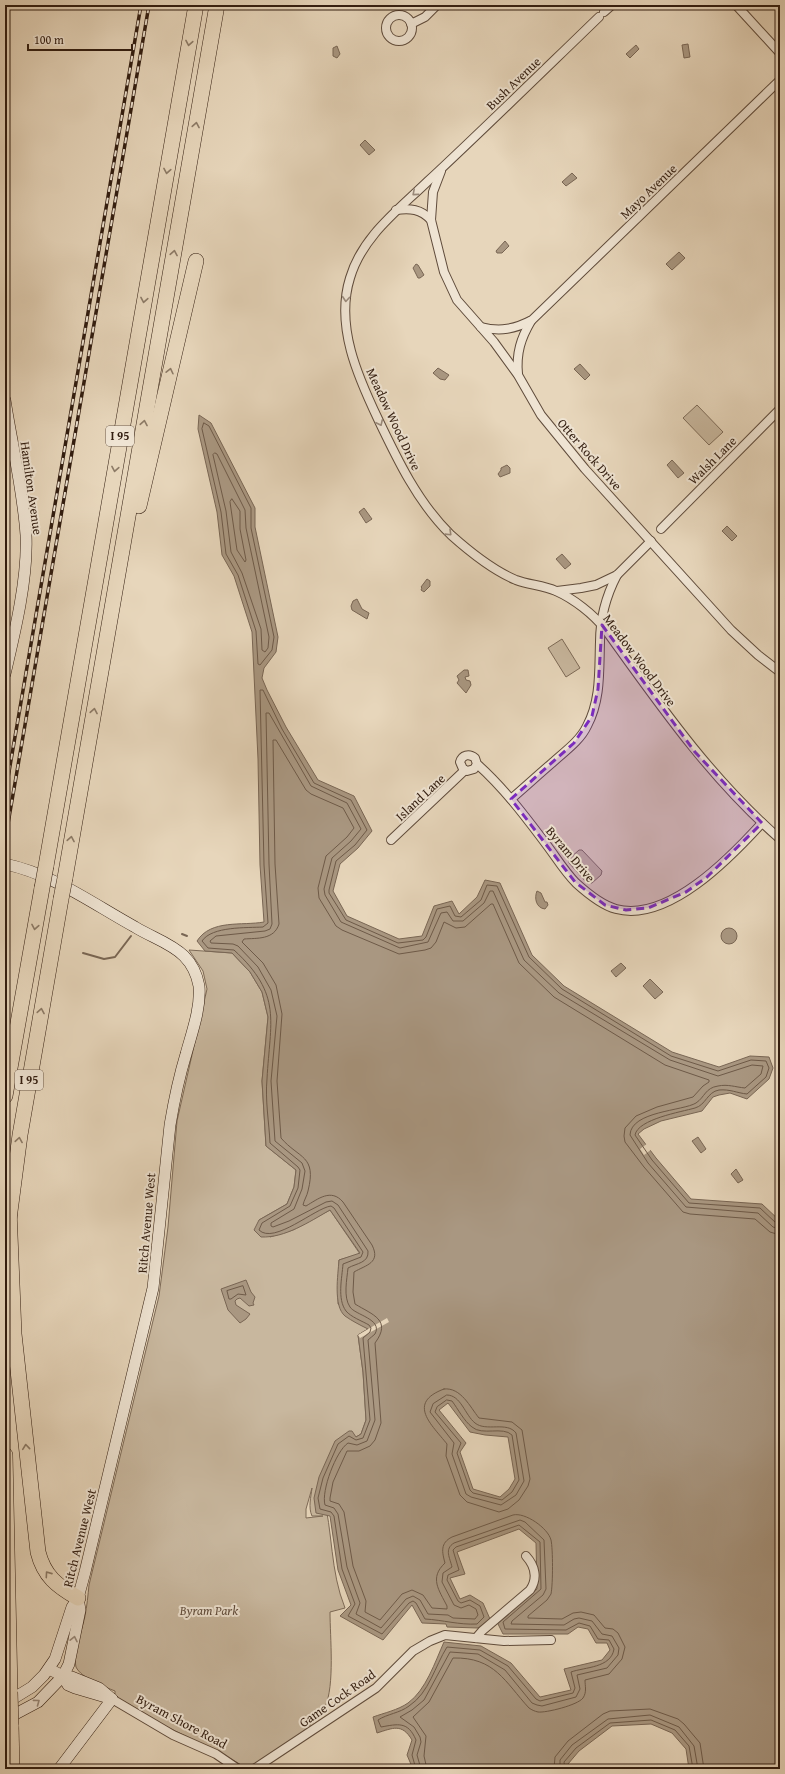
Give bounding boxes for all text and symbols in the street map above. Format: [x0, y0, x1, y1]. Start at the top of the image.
scale bar [28, 26, 132, 52]
text: 100 m [34, 31, 64, 48]
one-way arrow [185, 40, 194, 47]
street label: Bush Avenue [482, 52, 545, 114]
one-way arrow [191, 122, 200, 128]
street label: Mayo Avenue [616, 159, 681, 223]
one-way arrow [163, 168, 171, 175]
one-way arrow [412, 189, 420, 196]
one-way arrow [169, 250, 178, 257]
one-way arrow [140, 296, 149, 303]
one-way arrow [342, 296, 351, 302]
street label: Meadow Wood Drive [361, 365, 426, 474]
one-way arrow [166, 368, 174, 374]
street label: Otter Rock Drive [553, 414, 626, 494]
one-way arrow [375, 419, 383, 427]
one-way arrow [139, 420, 148, 426]
road number: I 95 [106, 426, 134, 446]
street label: Walsh Lane [684, 432, 741, 489]
street label: Hamilton Avenue [16, 440, 47, 536]
one-way arrow [111, 466, 119, 472]
one-way arrow [444, 528, 452, 535]
street label: Meadow Wood Drive [599, 610, 681, 710]
one-way arrow [89, 708, 97, 714]
street label: Island Lane [391, 769, 449, 825]
street label: Byram Drive [542, 822, 600, 886]
one-way arrow [67, 836, 75, 843]
one-way arrow [31, 924, 40, 930]
one-way arrow [36, 1008, 45, 1015]
road number: I 95 [15, 1070, 43, 1090]
one-way arrow [14, 1136, 23, 1143]
street label: Ritch Avenue West [133, 1172, 160, 1274]
one-way arrow [22, 1444, 31, 1450]
street label: Ritch Avenue West [58, 1487, 101, 1589]
one-way arrow [45, 1571, 53, 1578]
park label: Byram Park [179, 1601, 238, 1620]
one-way arrow [69, 1636, 77, 1642]
street label: Game Cock Road [295, 1665, 379, 1732]
street label: Byram Shore Road [133, 1690, 231, 1753]
one-way arrow [33, 1699, 40, 1707]

